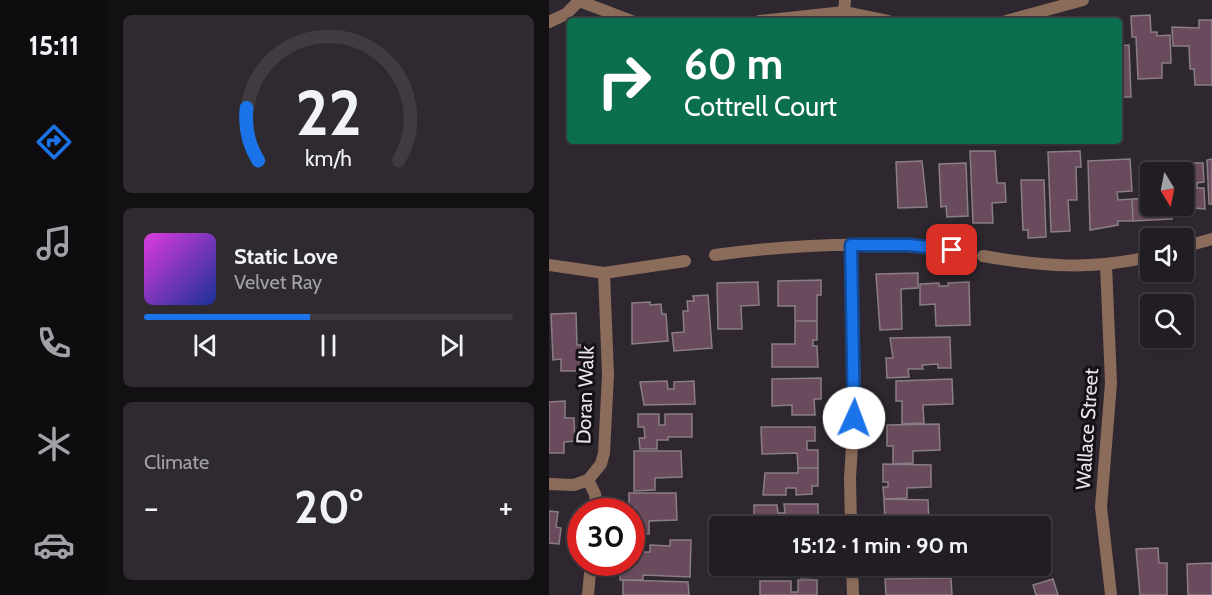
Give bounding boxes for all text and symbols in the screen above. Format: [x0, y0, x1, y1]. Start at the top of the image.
text: 15:11 [29, 29, 79, 62]
text: 60 m [684, 38, 783, 90]
icon: right [585, 42, 663, 120]
text: 22 [295, 75, 362, 151]
text: Cottrell Court [684, 90, 837, 123]
icon: directions [33, 121, 75, 163]
text: km/h [305, 146, 352, 172]
north arrow [1140, 162, 1194, 216]
map controls [1140, 162, 1194, 348]
icon: music [33, 222, 75, 264]
pin [926, 224, 977, 275]
button: sound [1140, 228, 1194, 282]
icon: arrive [935, 233, 968, 266]
text: Static Love [234, 243, 338, 270]
text: Velvet Ray [234, 270, 322, 294]
button: search [1140, 294, 1194, 348]
icon: phone [33, 322, 75, 364]
icon: previous [189, 329, 222, 362]
icon: pause [312, 329, 345, 362]
icon: next [435, 329, 468, 362]
street label: Doran Walk [571, 345, 599, 445]
street label: Wallace Street [1071, 367, 1103, 491]
position arrow [822, 386, 886, 450]
icon: climate [33, 423, 75, 465]
text: Climate [144, 450, 209, 474]
text: 20° [294, 480, 363, 534]
text: − [144, 487, 159, 527]
text: + [498, 487, 513, 527]
speed limit sign: 30 [567, 498, 645, 576]
icon: car [33, 524, 75, 566]
text: 15:12 · 1 min · 90 m [792, 532, 968, 559]

